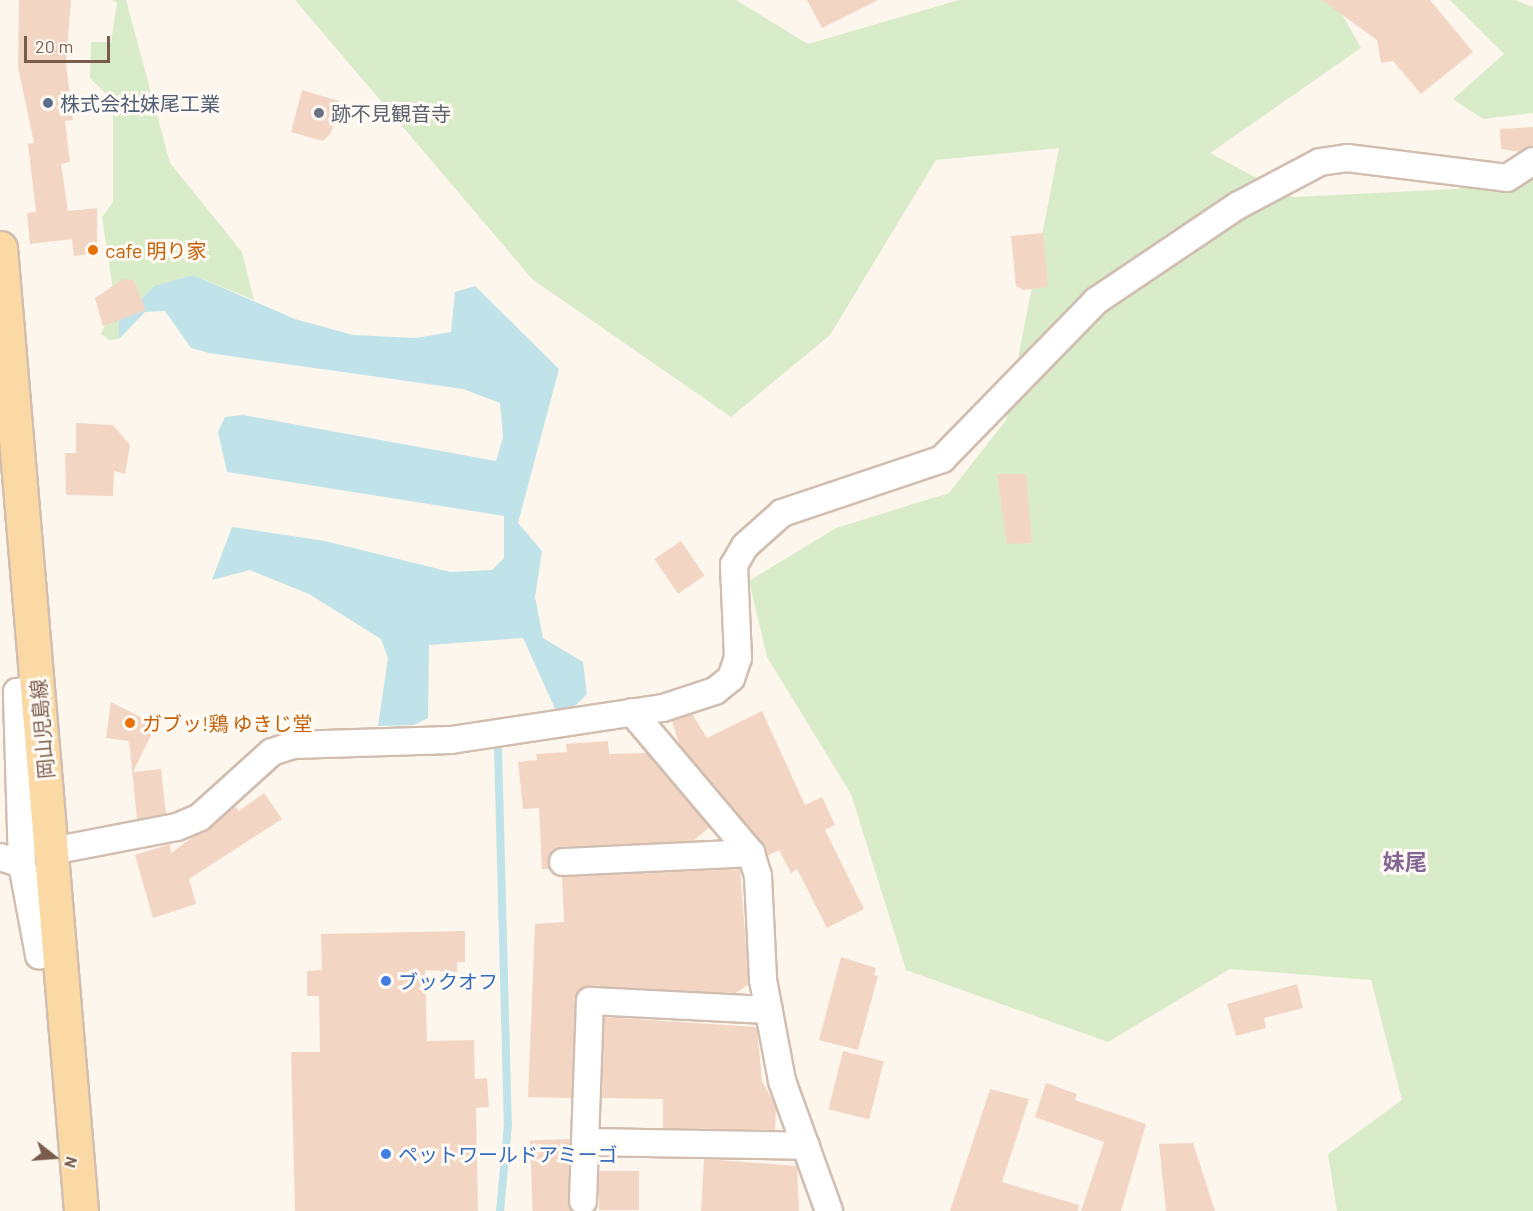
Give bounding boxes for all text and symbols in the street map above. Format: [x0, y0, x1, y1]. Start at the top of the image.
scale bar [27, 24, 112, 62]
text: 20 m [35, 35, 73, 57]
place label: 株式会社妹尾工業 [60, 91, 220, 115]
marker: 株式会社妹尾工業 [41, 96, 55, 110]
place label: 跡不見観音寺 [331, 101, 451, 125]
marker: 跡不見観音寺 [312, 106, 326, 120]
place label: cafe 明り家 [105, 238, 206, 262]
marker: cafe 明り家 [86, 243, 100, 257]
street label: 岡山児島線 [26, 678, 58, 780]
place label: ガブッ!鶏 ゆきじ堂 [142, 711, 312, 735]
marker: ガブッ!鶏 ゆきじ堂 [123, 716, 137, 730]
district label: 妹尾 [1383, 849, 1427, 875]
place label: ブックオフ [398, 969, 498, 993]
marker: ブックオフ [379, 974, 393, 988]
north arrow [24, 1127, 84, 1187]
place label: ペットワールドアミーゴ [398, 1142, 618, 1166]
marker: ペットワールドアミーゴ [379, 1147, 393, 1161]
text: N [61, 1155, 82, 1170]

